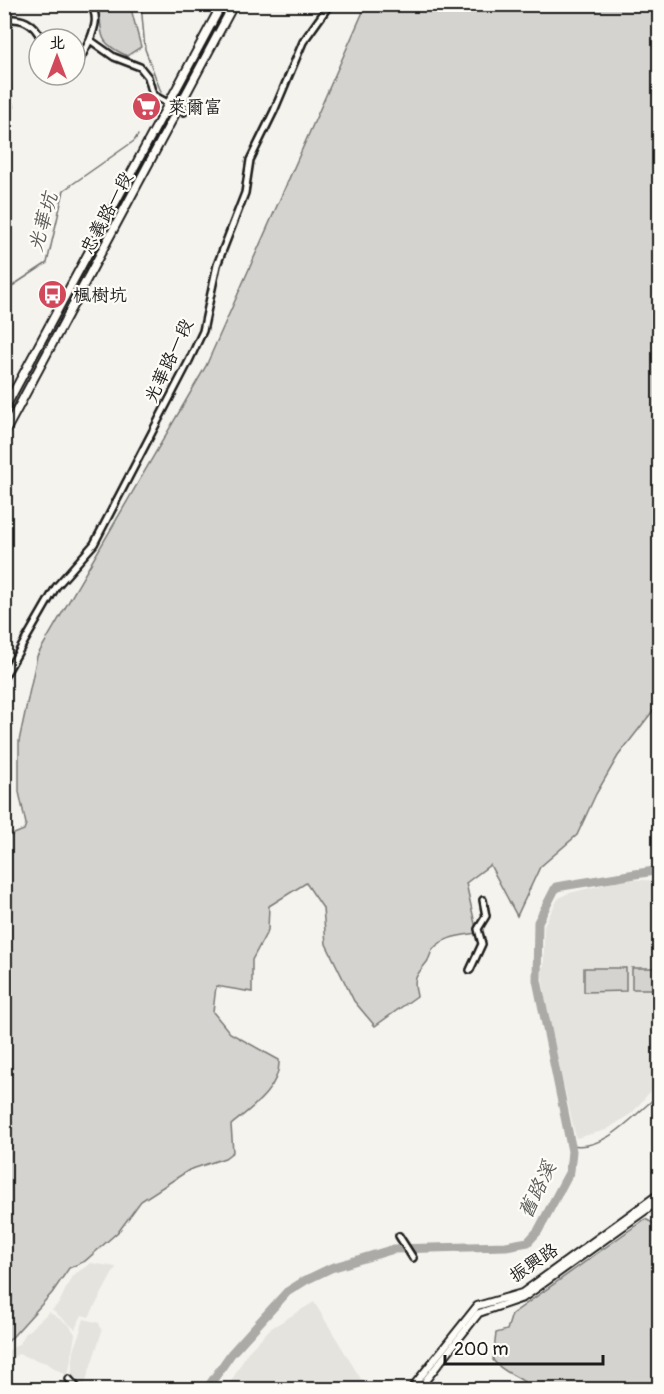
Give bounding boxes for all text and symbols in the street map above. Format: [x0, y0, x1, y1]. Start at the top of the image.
north arrow [27, 27, 87, 87]
text: 北 [49, 33, 65, 53]
supermarket icon: 萊爾富 [131, 91, 163, 123]
place label: 萊爾富 [168, 96, 222, 119]
street label: 忠義路一段 [76, 168, 138, 258]
water label: 光華坑 [23, 188, 64, 254]
bus stop icon: 楓樹坑 [36, 279, 68, 311]
place label: 楓樹坑 [73, 284, 127, 307]
street label: 光華路一段 [140, 315, 198, 407]
water label: 舊路溪 [513, 1157, 562, 1222]
street label: 振興路 [505, 1238, 563, 1288]
scale bar [445, 1328, 602, 1366]
text: 200 m [454, 1338, 509, 1361]

